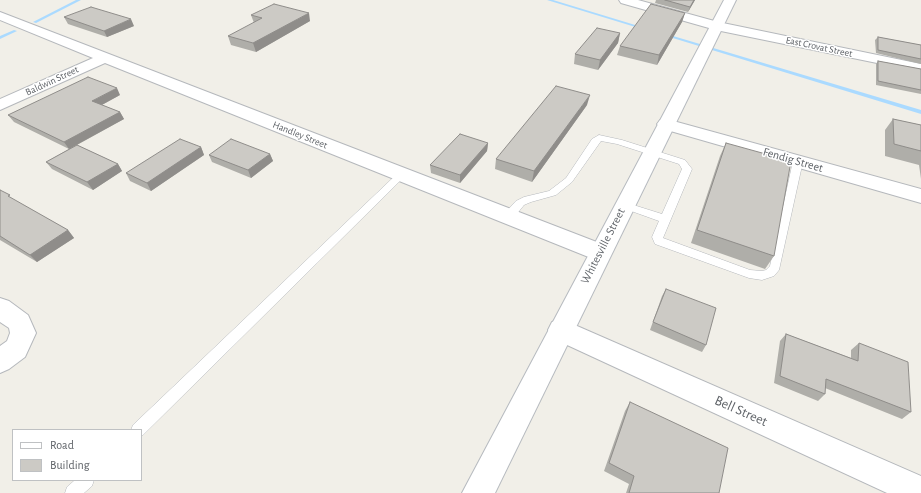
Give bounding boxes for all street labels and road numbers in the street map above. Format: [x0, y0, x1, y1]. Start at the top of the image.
street label: East Crovat Street [785, 34, 853, 60]
street label: Baldwin Street [24, 63, 80, 99]
street label: Handley Street [271, 119, 329, 151]
street label: Fendig Street [761, 145, 825, 175]
street label: Whitesville Street [578, 206, 628, 286]
street label: Bell Street [712, 392, 770, 430]

